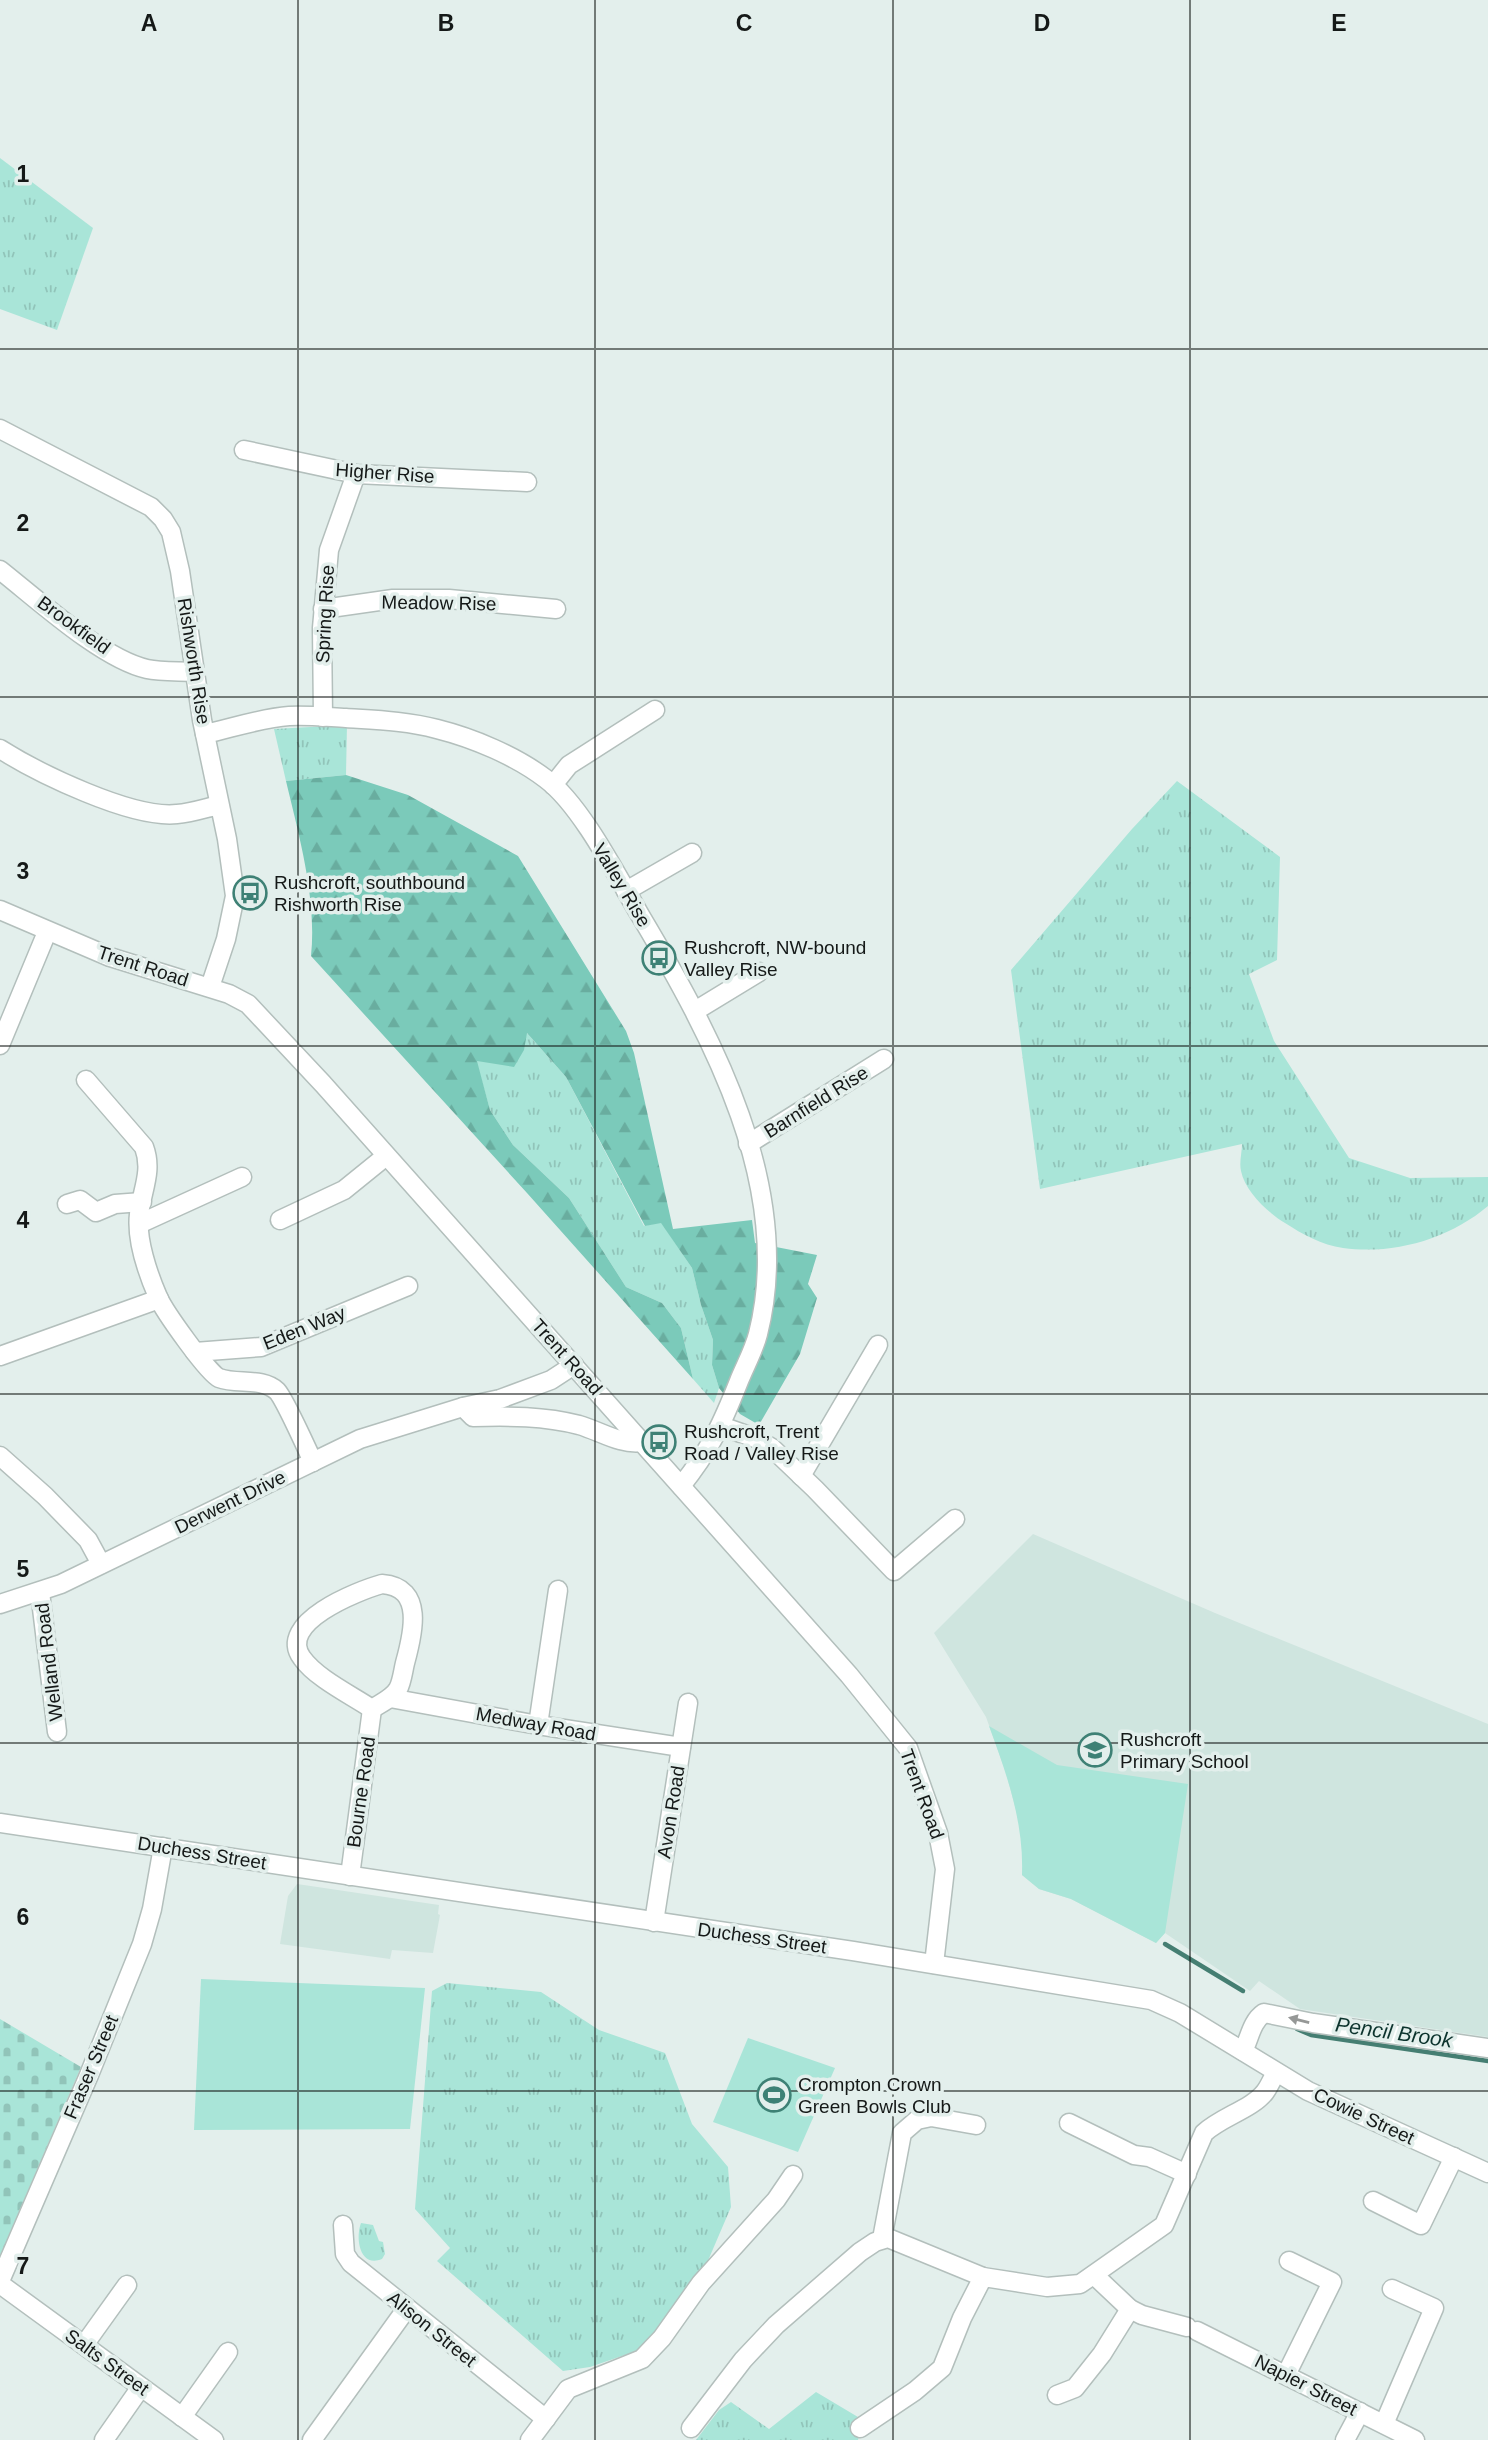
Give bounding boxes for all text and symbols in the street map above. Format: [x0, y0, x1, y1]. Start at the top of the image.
text: A [141, 10, 157, 36]
text: B [438, 10, 454, 36]
text: C [736, 10, 752, 36]
text: D [1034, 10, 1050, 36]
text: E [1331, 10, 1347, 36]
text: 1 [17, 161, 30, 187]
street label: Higher Rise [335, 459, 435, 487]
text: 2 [17, 510, 29, 536]
street label: Spring Rise [312, 564, 338, 664]
street label: Meadow Rise [381, 591, 497, 615]
street label: Brookfield [34, 592, 114, 658]
street label: Rishworth Rise [174, 596, 214, 726]
street label: Valley Rise [589, 839, 655, 931]
text: 3 [17, 858, 29, 884]
place label: Rushcroft, southbound Rishworth Rise [274, 872, 465, 915]
bus stop icon: Rushcroft, southbound Rishworth Rise [231, 874, 269, 912]
place label: Rushcroft, NW-bound Valley Rise [684, 937, 866, 980]
bus stop icon: Rushcroft, NW-bound Valley Rise [640, 939, 678, 977]
street label: Trent Road [95, 941, 191, 991]
street label: Barnfield Rise [760, 1062, 872, 1142]
text: 4 [17, 1207, 30, 1233]
street label: Eden Way [260, 1302, 349, 1354]
street label: Trent Road [528, 1315, 606, 1399]
place label: Rushcroft, Trent Road / Valley Rise [684, 1421, 839, 1464]
bus stop icon: Rushcroft, Trent Road / Valley Rise [640, 1423, 678, 1461]
street label: Derwent Drive [171, 1466, 289, 1538]
text: 5 [17, 1556, 30, 1582]
street label: Welland Road [31, 1602, 67, 1722]
street label: Medway Road [474, 1703, 598, 1745]
place label: Rushcroft Primary School [1120, 1729, 1249, 1772]
school or university icon: Rushcroft Primary School [1076, 1731, 1114, 1769]
street label: Bourne Road [343, 1735, 379, 1849]
street label: Trent Road [896, 1746, 948, 1842]
street label: Avon Road [653, 1764, 689, 1860]
street label: Duchess Street [136, 1832, 268, 1874]
text: 6 [17, 1904, 29, 1930]
street label: Duchess Street [696, 1919, 828, 1958]
street label: Fraser Street [60, 2011, 123, 2122]
water label: Pencil Brook [1334, 2012, 1455, 2052]
one-way arrow [1288, 2014, 1310, 2025]
place label: Crompton Crown Green Bowls Club [798, 2074, 951, 2117]
sports icon: Crompton Crown Green Bowls Club [755, 2076, 793, 2114]
street label: Cowie Street [1310, 2083, 1418, 2149]
text: 7 [17, 2253, 29, 2279]
street label: Alison Street [384, 2287, 481, 2372]
street label: Salts Street [61, 2325, 153, 2400]
street label: Napier Street [1251, 2350, 1361, 2420]

